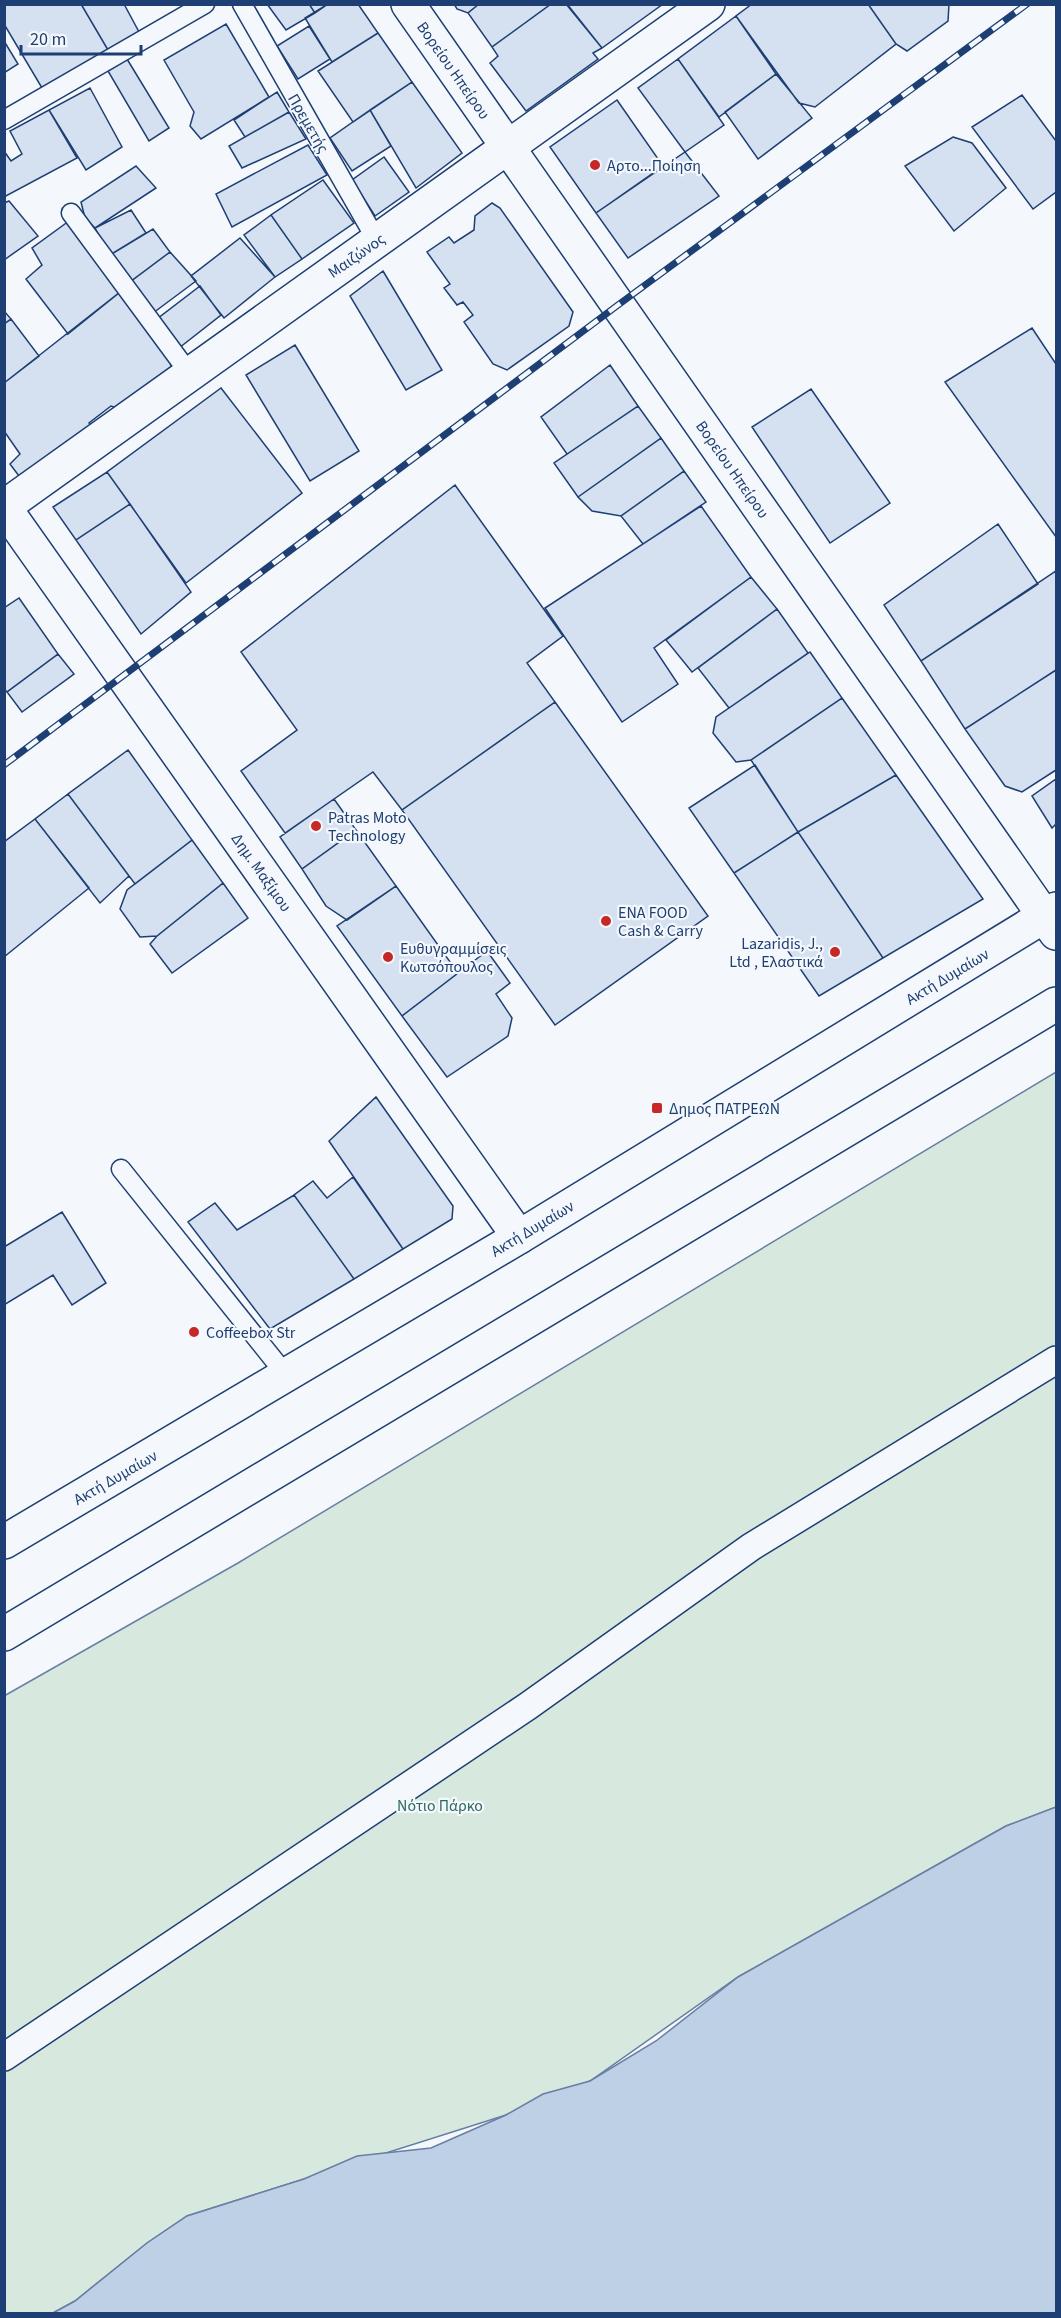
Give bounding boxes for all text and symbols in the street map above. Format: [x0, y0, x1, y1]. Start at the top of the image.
street label: Βορείου Ηπείρου [411, 17, 495, 124]
scale bar [21, 18, 141, 56]
text: 20 m [30, 27, 66, 52]
street label: Πρεμετής [282, 90, 334, 157]
place label: Αρτο...Ποίηση [607, 155, 701, 177]
marker: Αρτο...Ποίηση [588, 158, 602, 172]
street label: Μαιζώνος [324, 228, 390, 283]
street label: Βορείου Ηπείρου [690, 416, 774, 523]
place label: Patras Moto Technology [328, 807, 407, 847]
marker: Patras Moto Technology [309, 819, 323, 833]
street label: Δημ. Μαξίμου [226, 829, 296, 916]
place label: ENA FOOD Cash & Carry [618, 902, 703, 942]
marker: ENA FOOD Cash & Carry [599, 914, 613, 928]
place label: Lazaridis, J., Ltd , Ελαστικά [729, 933, 823, 973]
place label: Ευθυγραμμίσεις Κωτσόπουλος [400, 938, 507, 978]
street label: Ακτή Δυμαίων [902, 943, 994, 1010]
marker: Lazaridis, J., Ltd , Ελαστικά [828, 945, 842, 959]
marker: Ευθυγραμμίσεις Κωτσόπουλος [381, 950, 395, 964]
place label: Δημος ΠΑΤΡΕΩΝ [669, 1098, 780, 1120]
marker: Δημος ΠΑΤΡΕΩΝ [650, 1101, 664, 1115]
street label: Ακτή Δυμαίων [487, 1195, 579, 1262]
place label: Coffeebox Str [206, 1322, 296, 1344]
marker: Coffeebox Str [187, 1325, 201, 1339]
street label: Ακτή Δυμαίων [69, 1445, 162, 1511]
park label: Νότιο Πάρκο [397, 1795, 483, 1817]

